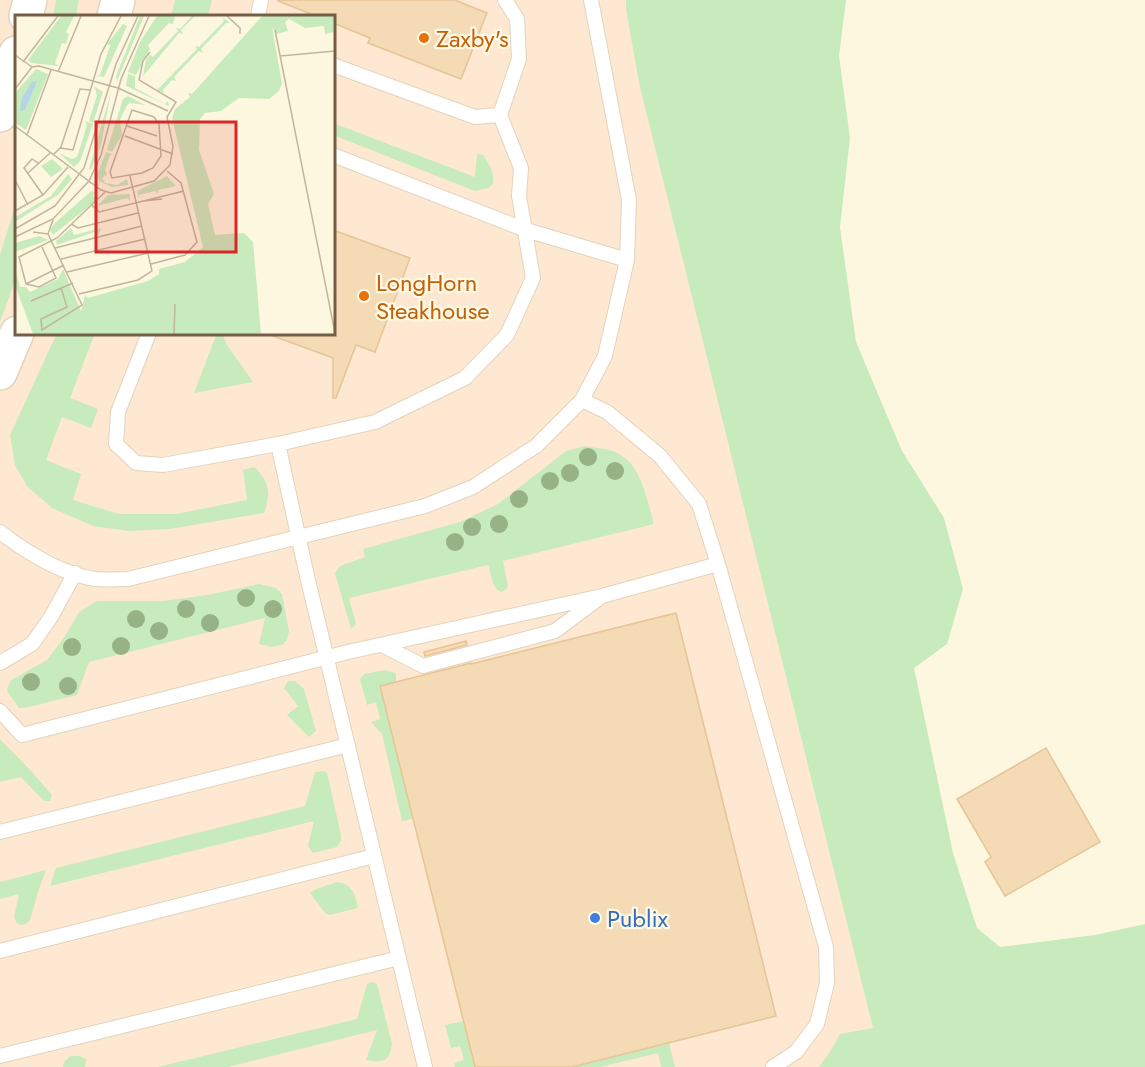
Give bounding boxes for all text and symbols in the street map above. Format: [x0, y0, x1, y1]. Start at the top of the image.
inset map [15, 15, 334, 334]
place label: Zaxby's [436, 21, 509, 56]
marker: Zaxby's [417, 31, 431, 45]
place label: LongHorn Steakhouse [376, 265, 490, 328]
marker: LongHorn Steakhouse [357, 289, 371, 303]
place label: Publix [607, 901, 669, 936]
marker: Publix [588, 911, 602, 925]

